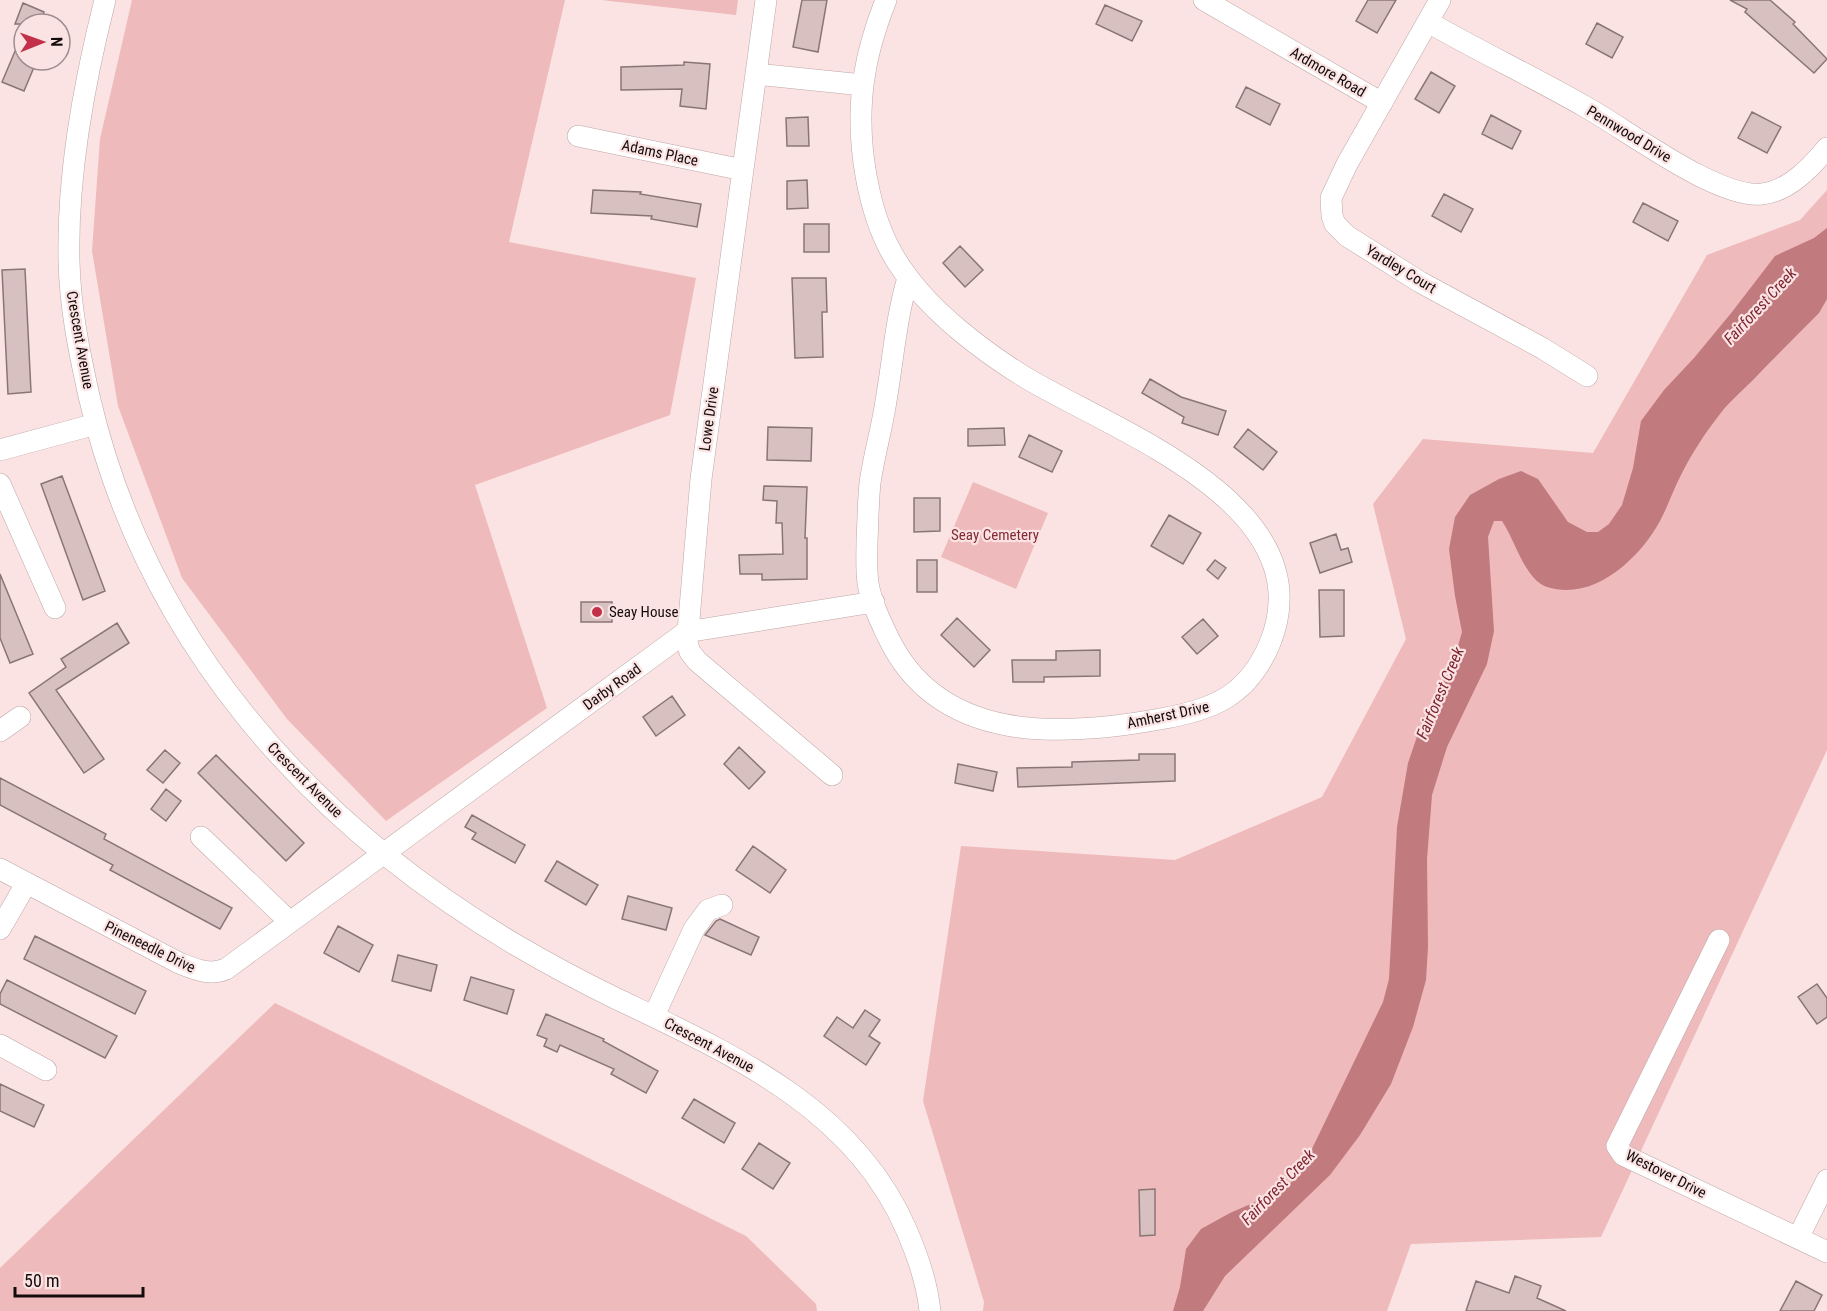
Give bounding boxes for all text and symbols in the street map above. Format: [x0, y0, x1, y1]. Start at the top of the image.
north arrow [12, 12, 72, 72]
text: N [47, 37, 66, 47]
street label: Ardmore Road [1287, 43, 1369, 101]
street label: Pennwood Drive [1583, 102, 1675, 166]
street label: Adams Place [620, 136, 700, 170]
street label: Yardley Court [1362, 241, 1440, 297]
water label: Fairforest Creek [1720, 263, 1801, 348]
street label: Crescent Avenue [63, 290, 97, 390]
street label: Lowe Drive [696, 386, 722, 452]
park label: Seay Cemetery [951, 526, 1039, 544]
place label: Seay House [609, 603, 679, 621]
marker: Seay House [590, 605, 604, 619]
water label: Fairforest Creek [1412, 643, 1468, 742]
street label: Darby Road [579, 660, 645, 714]
street label: Amherst Drive [1125, 698, 1211, 732]
street label: Crescent Avenue [264, 739, 346, 821]
street label: Pineneedle Drive [102, 917, 198, 977]
street label: Crescent Avenue [661, 1014, 757, 1076]
water label: Fairforest Creek [1237, 1144, 1320, 1229]
street label: Westover Drive [1623, 1146, 1709, 1202]
scale bar [15, 1260, 142, 1298]
text: 50 m [24, 1270, 59, 1291]

